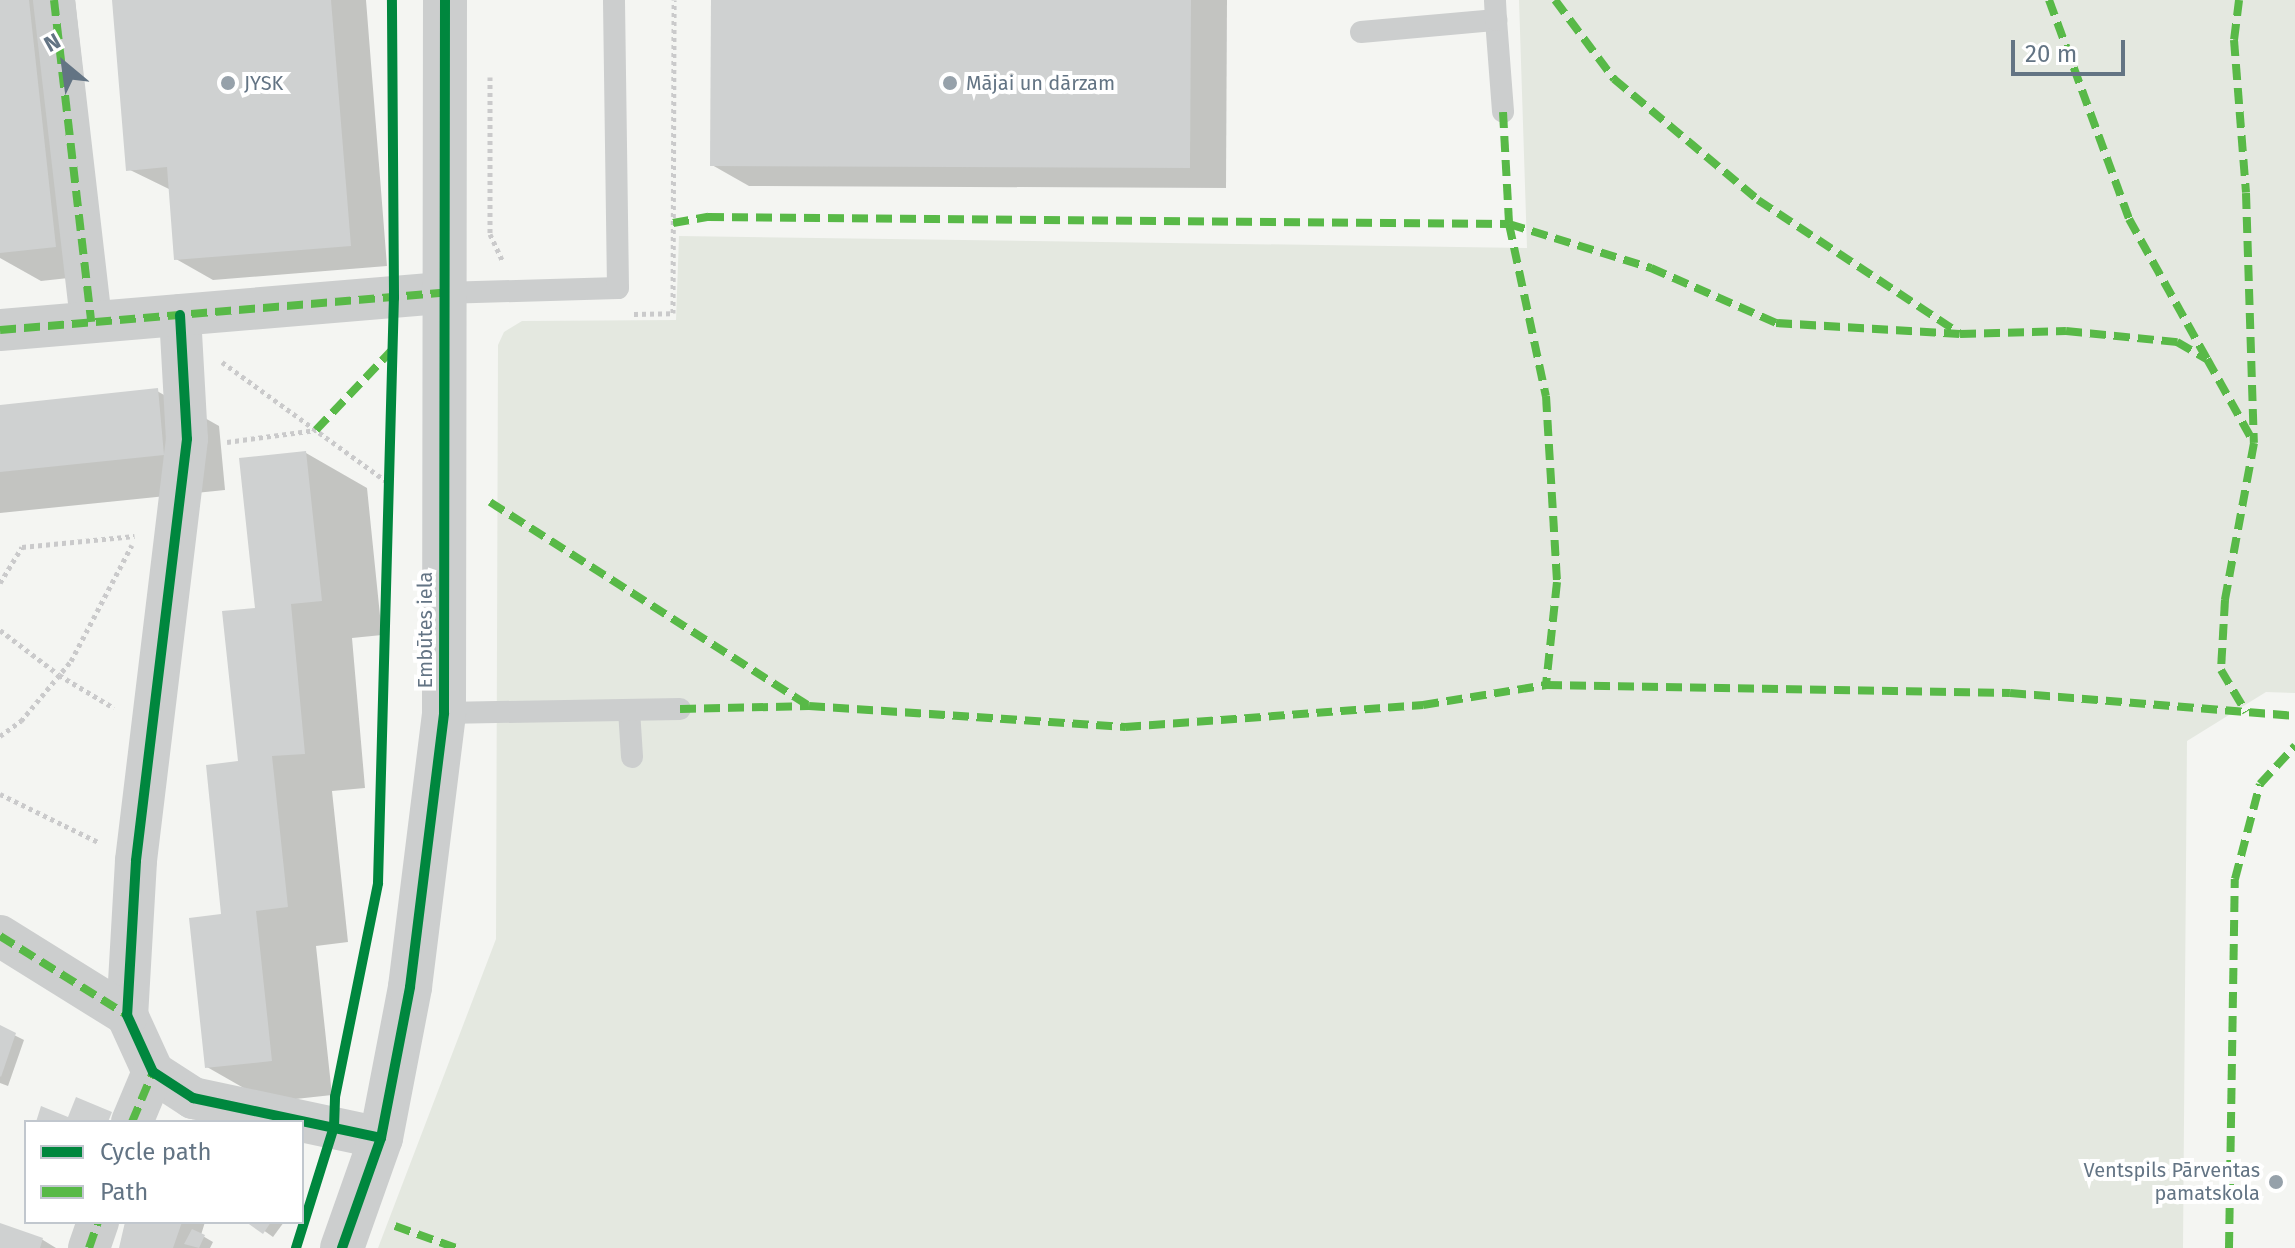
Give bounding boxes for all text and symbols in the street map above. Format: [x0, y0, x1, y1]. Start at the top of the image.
north arrow [24, 24, 104, 104]
scale bar [2015, 24, 2129, 74]
text: N [39, 27, 65, 58]
text: 20 m [2025, 40, 2077, 68]
place label: JYSK [244, 71, 283, 95]
place label: Mājai un dārzam [966, 71, 1115, 95]
marker: JYSK [219, 74, 237, 92]
marker: Mājai un dārzam [941, 74, 959, 92]
street label: Embūtes iela [413, 572, 437, 688]
legend [24, 1120, 304, 1224]
text: Cycle path [100, 1138, 212, 1166]
place label: Ventspils Pārventas pamatskola [2084, 1158, 2260, 1205]
marker: Ventspils Pārventas pamatskola [2267, 1173, 2285, 1191]
text: Path [100, 1178, 148, 1206]

